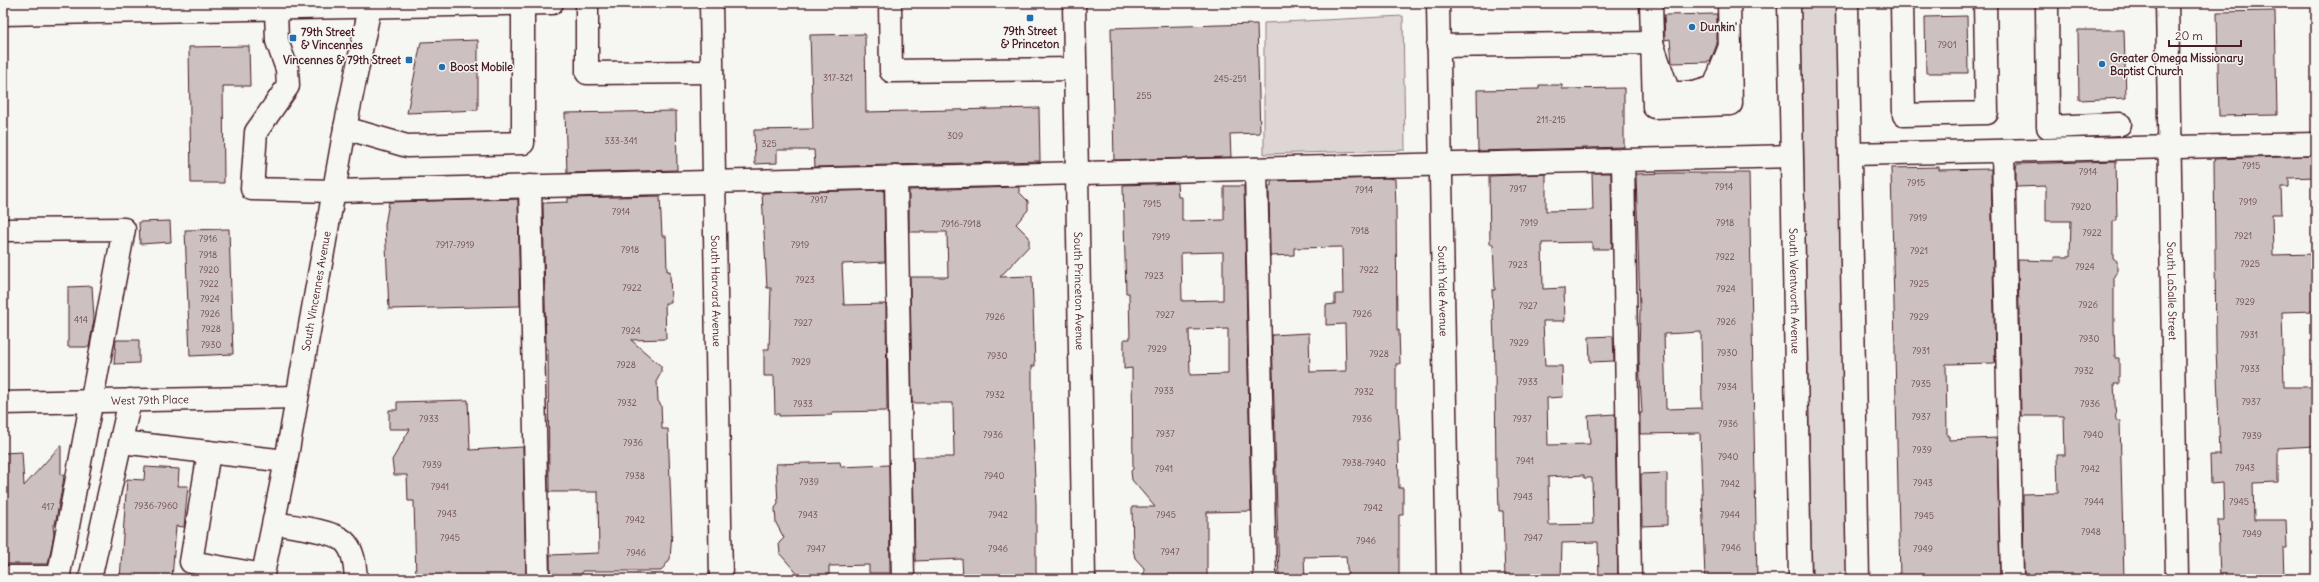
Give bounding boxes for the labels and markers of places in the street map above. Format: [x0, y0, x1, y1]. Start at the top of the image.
marker: 79th Street & Princeton [1025, 13, 1035, 23]
place label: Dunkin' [1700, 20, 1737, 34]
marker: Dunkin' [1687, 22, 1697, 32]
place label: 79th Street & Princeton [1001, 24, 1060, 51]
place label: 79th Street & Vincennes [301, 25, 363, 52]
marker: 79th Street & Vincennes [288, 33, 298, 43]
place label: Greater Omega Missionary Baptist Church [2110, 51, 2243, 79]
place label: Vincennes & 79th Street [283, 53, 401, 67]
marker: Vincennes & 79th Street [404, 55, 414, 65]
marker: Greater Omega Missionary Baptist Church [2097, 59, 2107, 69]
place label: Boost Mobile [450, 60, 513, 74]
marker: Boost Mobile [437, 62, 447, 72]

